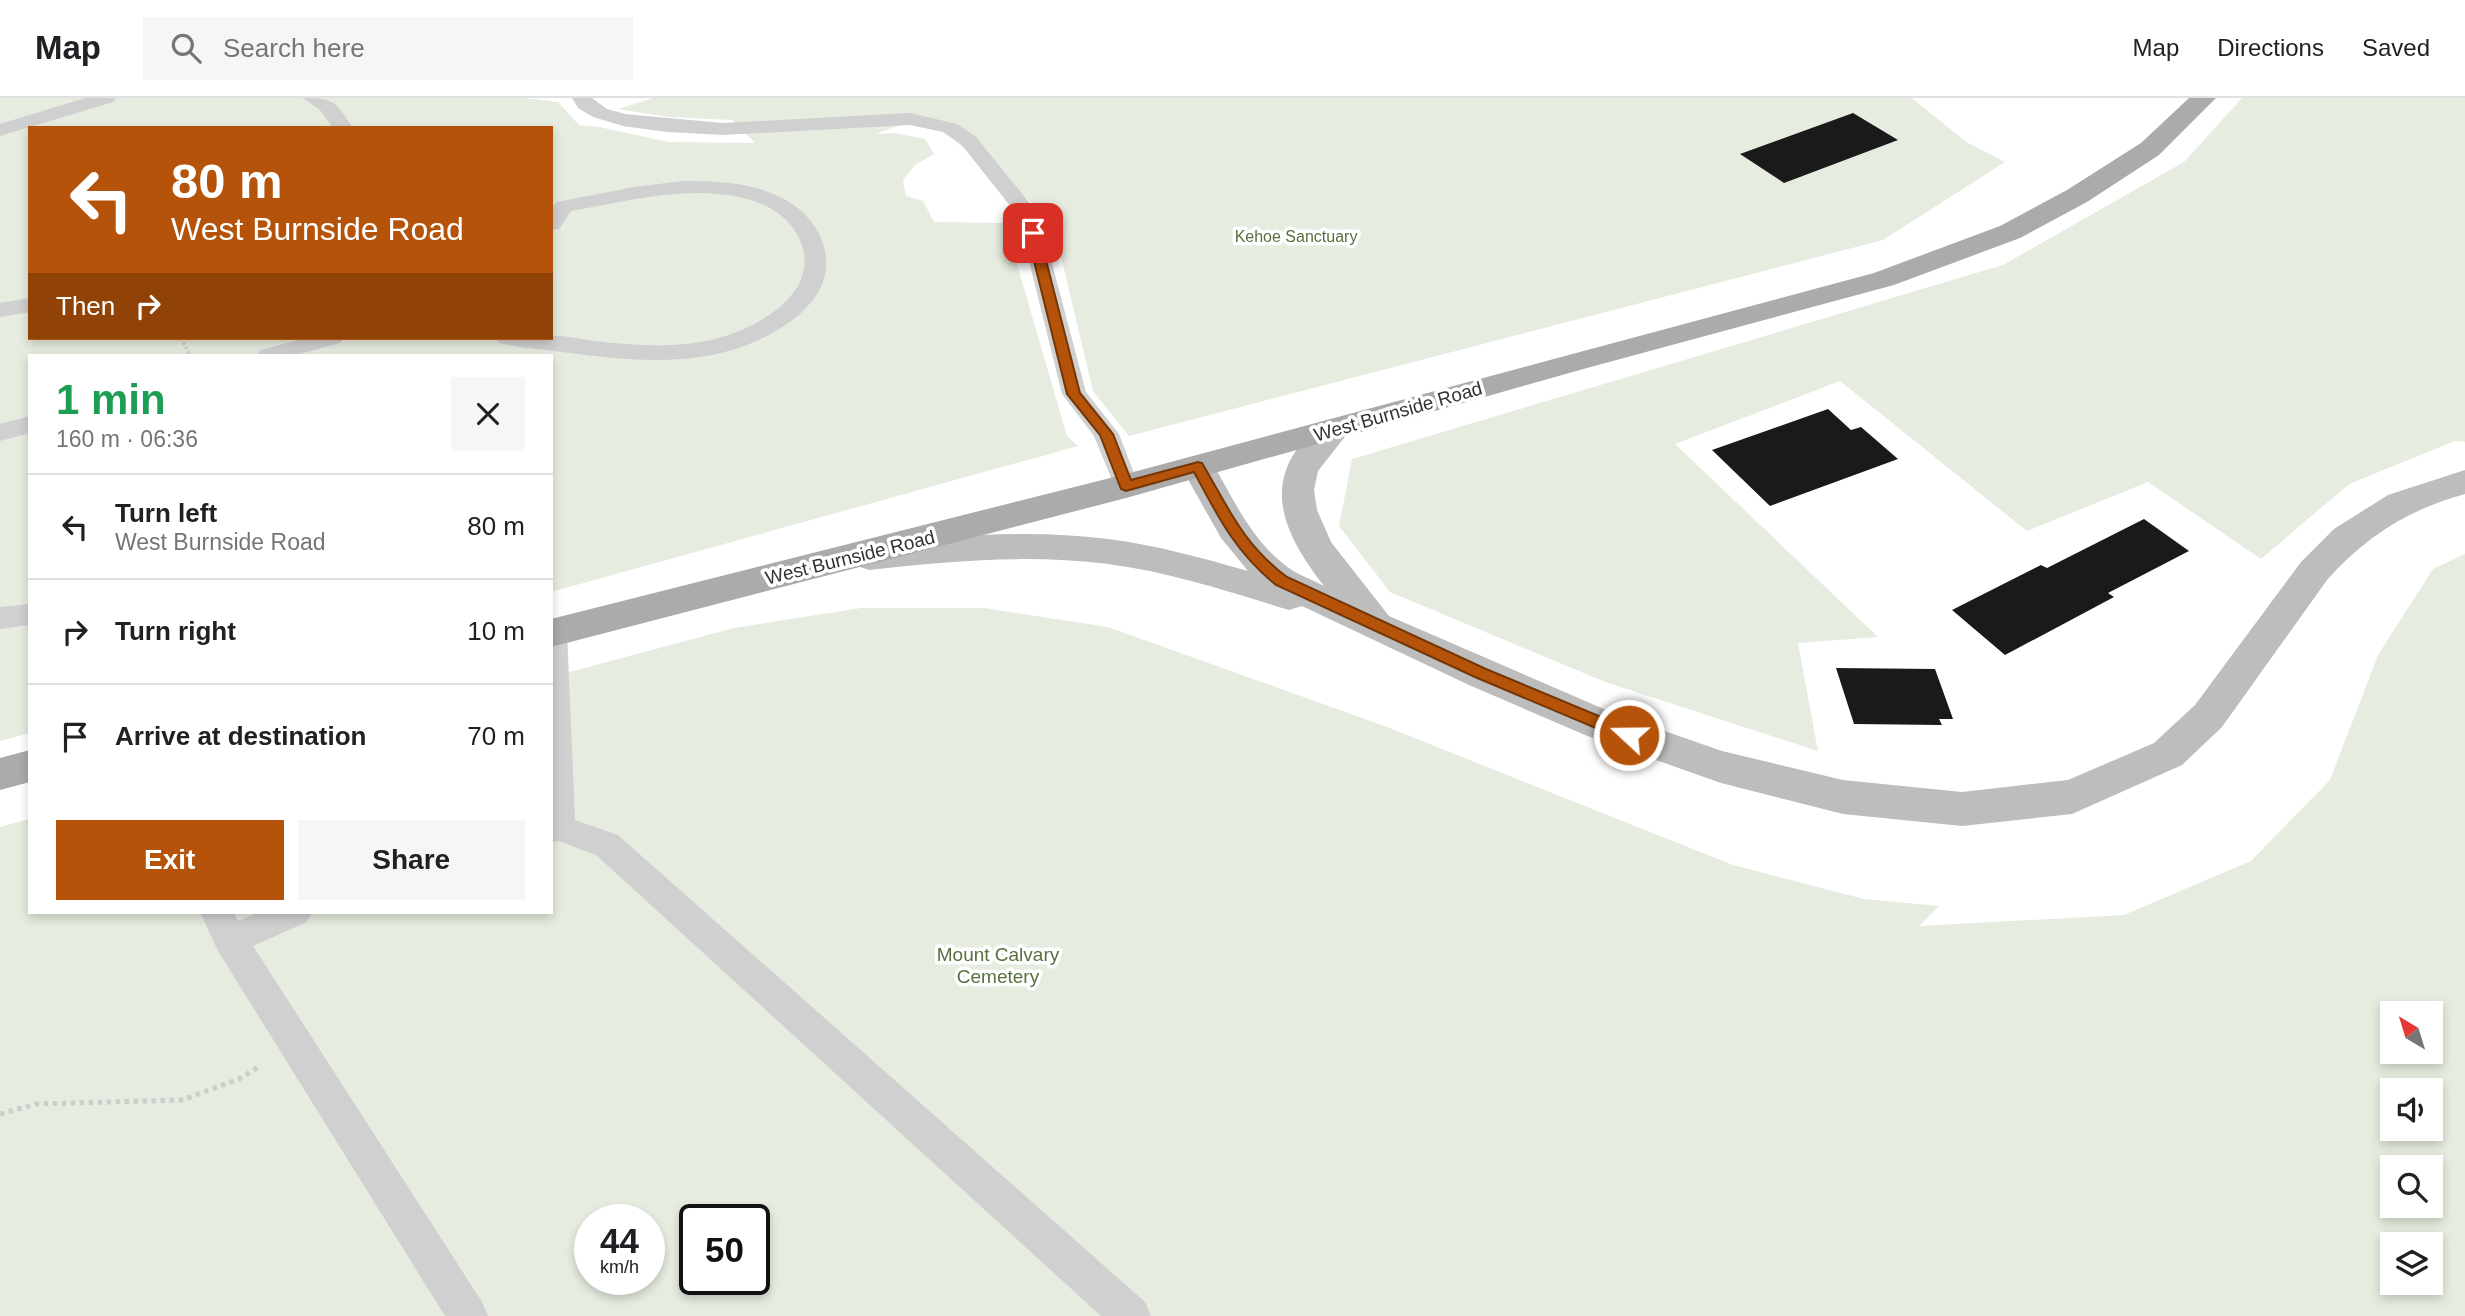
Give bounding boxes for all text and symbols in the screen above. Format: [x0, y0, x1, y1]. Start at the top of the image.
search box [143, 17, 633, 80]
text: Map [35, 29, 101, 66]
icon: search [167, 29, 205, 67]
text: Search here [223, 33, 365, 63]
text: Map [2133, 34, 2179, 61]
text: Directions [2217, 34, 2324, 61]
text: Saved [2362, 34, 2430, 61]
icon: left [56, 154, 147, 245]
text: 80 m [171, 154, 283, 208]
pin [1003, 203, 1063, 263]
text: West Burnside Road [171, 211, 464, 247]
icon: arrive [1014, 214, 1052, 252]
park label: Kehoe Sanctuary [1235, 228, 1357, 245]
icon: right [129, 287, 167, 325]
text: Then [56, 291, 115, 321]
text: 1 min [56, 376, 166, 423]
button: close [451, 377, 525, 451]
street label: West Burnside Road [1312, 377, 1485, 446]
text: 160 m · 06:36 [56, 426, 198, 452]
text: Turn left [115, 498, 217, 528]
icon: left [56, 508, 94, 546]
text: 80 m [467, 511, 525, 541]
street label: West Burnside Road [763, 526, 937, 589]
text: West Burnside Road [115, 529, 326, 555]
icon: right [56, 613, 94, 651]
text: Turn right [115, 616, 236, 646]
text: 10 m [467, 616, 525, 646]
position arrow [1592, 698, 1666, 772]
icon: arrive [56, 718, 94, 756]
text: Arrive at destination [115, 721, 366, 751]
text: 70 m [467, 721, 525, 751]
button: Exit [56, 820, 284, 900]
button: Share [298, 820, 525, 900]
park label: Mount Calvary Cemetery [937, 944, 1060, 987]
north arrow [2380, 1001, 2443, 1064]
map controls [2380, 1001, 2443, 1295]
button: sound [2380, 1078, 2443, 1141]
button: search [2380, 1155, 2443, 1218]
speed limit sign: 50 [679, 1204, 770, 1295]
text: 44 [600, 1221, 639, 1260]
button: layers [2380, 1232, 2443, 1295]
text: km/h [600, 1257, 639, 1277]

